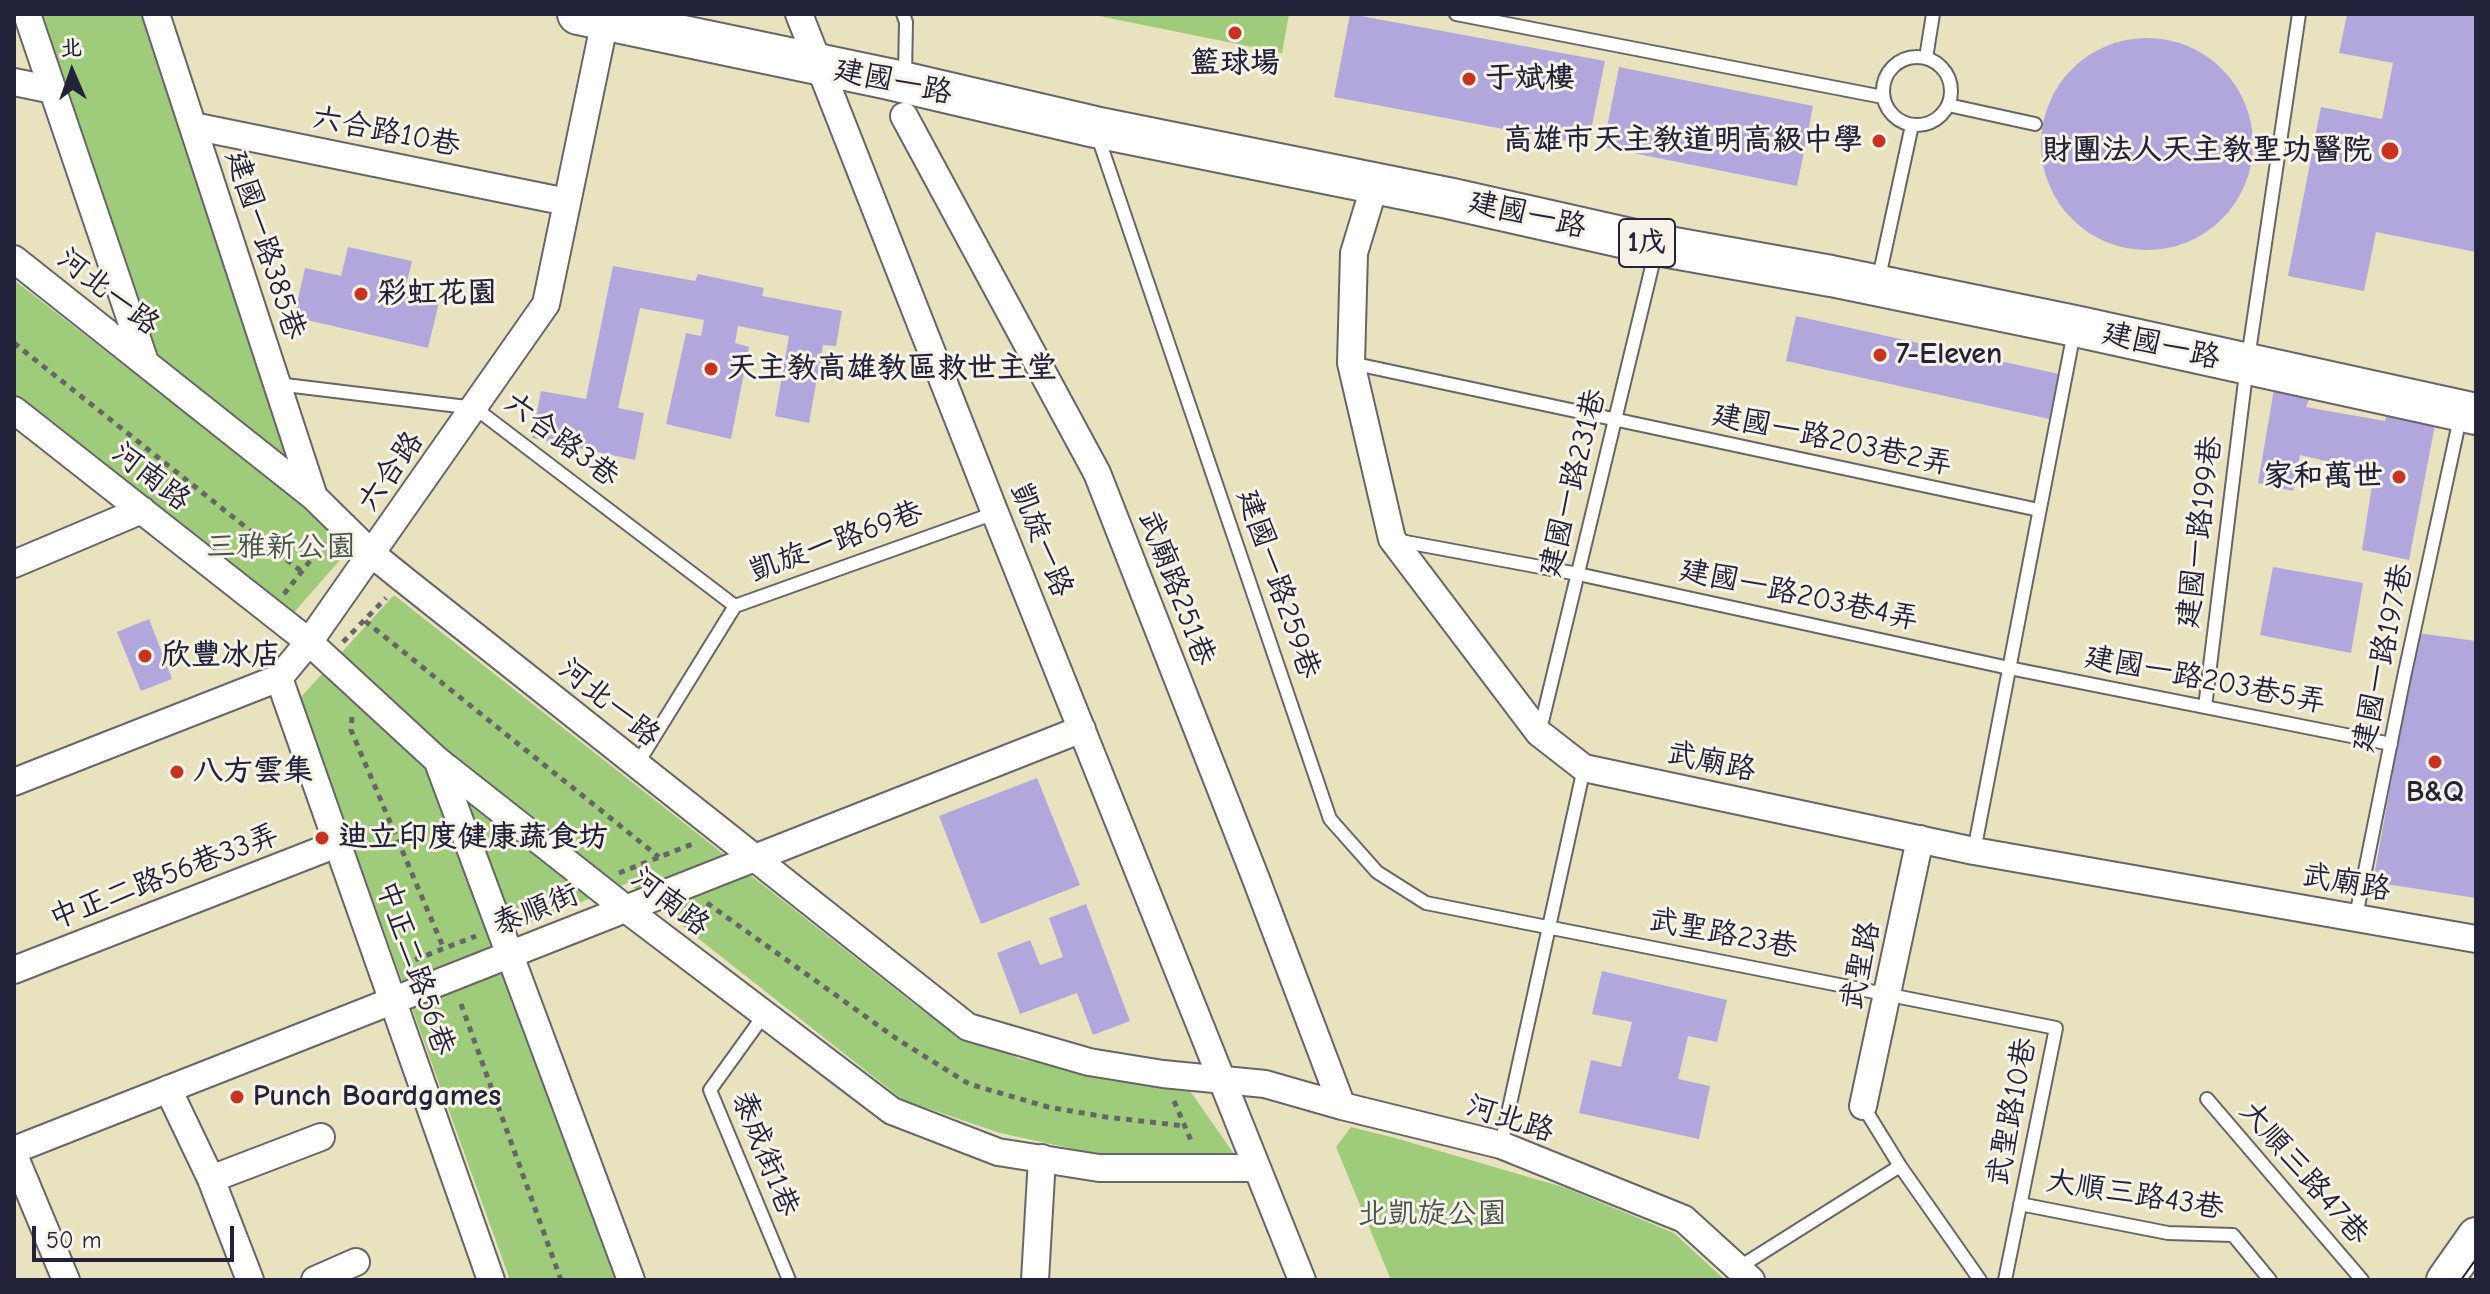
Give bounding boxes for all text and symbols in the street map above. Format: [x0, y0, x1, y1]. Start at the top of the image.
marker: 籃球場 [1226, 24, 1244, 42]
north arrow [32, 32, 112, 112]
text: 北 [60, 35, 83, 61]
place label: 籃球場 [1190, 46, 1280, 82]
street label: 建國一路 [831, 52, 955, 112]
place label: 于斌樓 [1485, 61, 1575, 97]
marker: 于斌樓 [1460, 70, 1478, 88]
street label: 六合路10巷 [309, 100, 463, 164]
place label: 高雄市天主教道明高級中學 [1503, 123, 1863, 159]
marker: 高雄市天主教道明高級中學 [1870, 132, 1888, 150]
place label: 財團法人天主教聖功醫院 [2042, 133, 2372, 169]
marker: 財團法人天主教聖功醫院 [2379, 140, 2401, 162]
street label: 建國一路385巷 [217, 146, 313, 344]
street label: 建國一路 [1464, 184, 1590, 246]
road number: 1戊 [1619, 219, 1675, 267]
street label: 河北一路 [50, 241, 166, 343]
place label: 彩虹花園 [377, 276, 497, 312]
marker: 彩虹花園 [352, 285, 370, 303]
street label: 建國一路 [2098, 315, 2224, 377]
place label: 7-Eleven [1896, 337, 2002, 373]
marker: 7-Eleven [1871, 346, 1889, 364]
place label: 天主教高雄教區救世主堂 [727, 351, 1057, 387]
marker: 天主教高雄教區救世主堂 [702, 360, 720, 378]
street label: 六合路3巷 [496, 385, 626, 495]
street label: 建國一路231巷 [1532, 385, 1614, 581]
street label: 建國一路203巷2弄 [1709, 397, 1955, 483]
street label: 六合路 [350, 425, 432, 519]
street label: 建國一路199巷 [2170, 434, 2230, 630]
street label: 河南路 [104, 435, 198, 519]
place label: 家和萬世 [2263, 459, 2383, 495]
marker: 家和萬世 [2390, 468, 2408, 486]
street label: 凱旋一路 [1002, 478, 1080, 602]
street label: 建國一路259巷 [1229, 485, 1327, 683]
street label: 凱旋一路69巷 [744, 494, 928, 590]
street label: 武廟路251巷 [1130, 505, 1222, 671]
park label: 三雅新公園 [206, 530, 356, 566]
street label: 建國一路203巷4弄 [1676, 552, 1922, 638]
street label: 建國一路197巷 [2345, 560, 2421, 756]
place label: 欣豐冰店 [161, 638, 281, 674]
street label: 建國一路203巷5弄 [2081, 639, 2329, 721]
marker: 欣豐冰店 [136, 647, 154, 665]
street label: 河北一路 [551, 651, 667, 755]
street label: 武廟路 [1663, 735, 1759, 789]
marker: B&Q [2426, 753, 2444, 771]
place label: 八方雲集 [193, 754, 313, 790]
marker: 八方雲集 [168, 763, 186, 781]
place label: B&Q [2406, 775, 2464, 811]
street label: 中正二路56巷33弄 [44, 817, 284, 937]
place label: 迪立印度健康蔬食坊 [338, 820, 608, 856]
marker: 迪立印度健康蔬食坊 [313, 829, 331, 847]
street label: 武廟路 [2299, 857, 2393, 909]
street label: 河南路 [623, 860, 717, 944]
street label: 中正二路56巷 [368, 876, 462, 1060]
street label: 泰順街 [488, 876, 584, 944]
street label: 武聖路23巷 [1646, 902, 1800, 966]
street label: 武聖路 [1834, 918, 1888, 1014]
street label: 武聖路10巷 [1980, 1035, 2044, 1189]
place label: Punch Boardgames [253, 1079, 501, 1115]
street label: 泰成街1巷 [724, 1086, 806, 1222]
marker: Punch Boardgames [228, 1088, 246, 1106]
street label: 河北路 [1462, 1088, 1558, 1150]
street label: 大順三路47巷 [2232, 1094, 2376, 1252]
street label: 大順三路43巷 [2043, 1163, 2227, 1227]
park label: 北凱旋公園 [1357, 1197, 1507, 1233]
scale bar [36, 1210, 238, 1260]
text: 50 m [46, 1226, 102, 1254]

